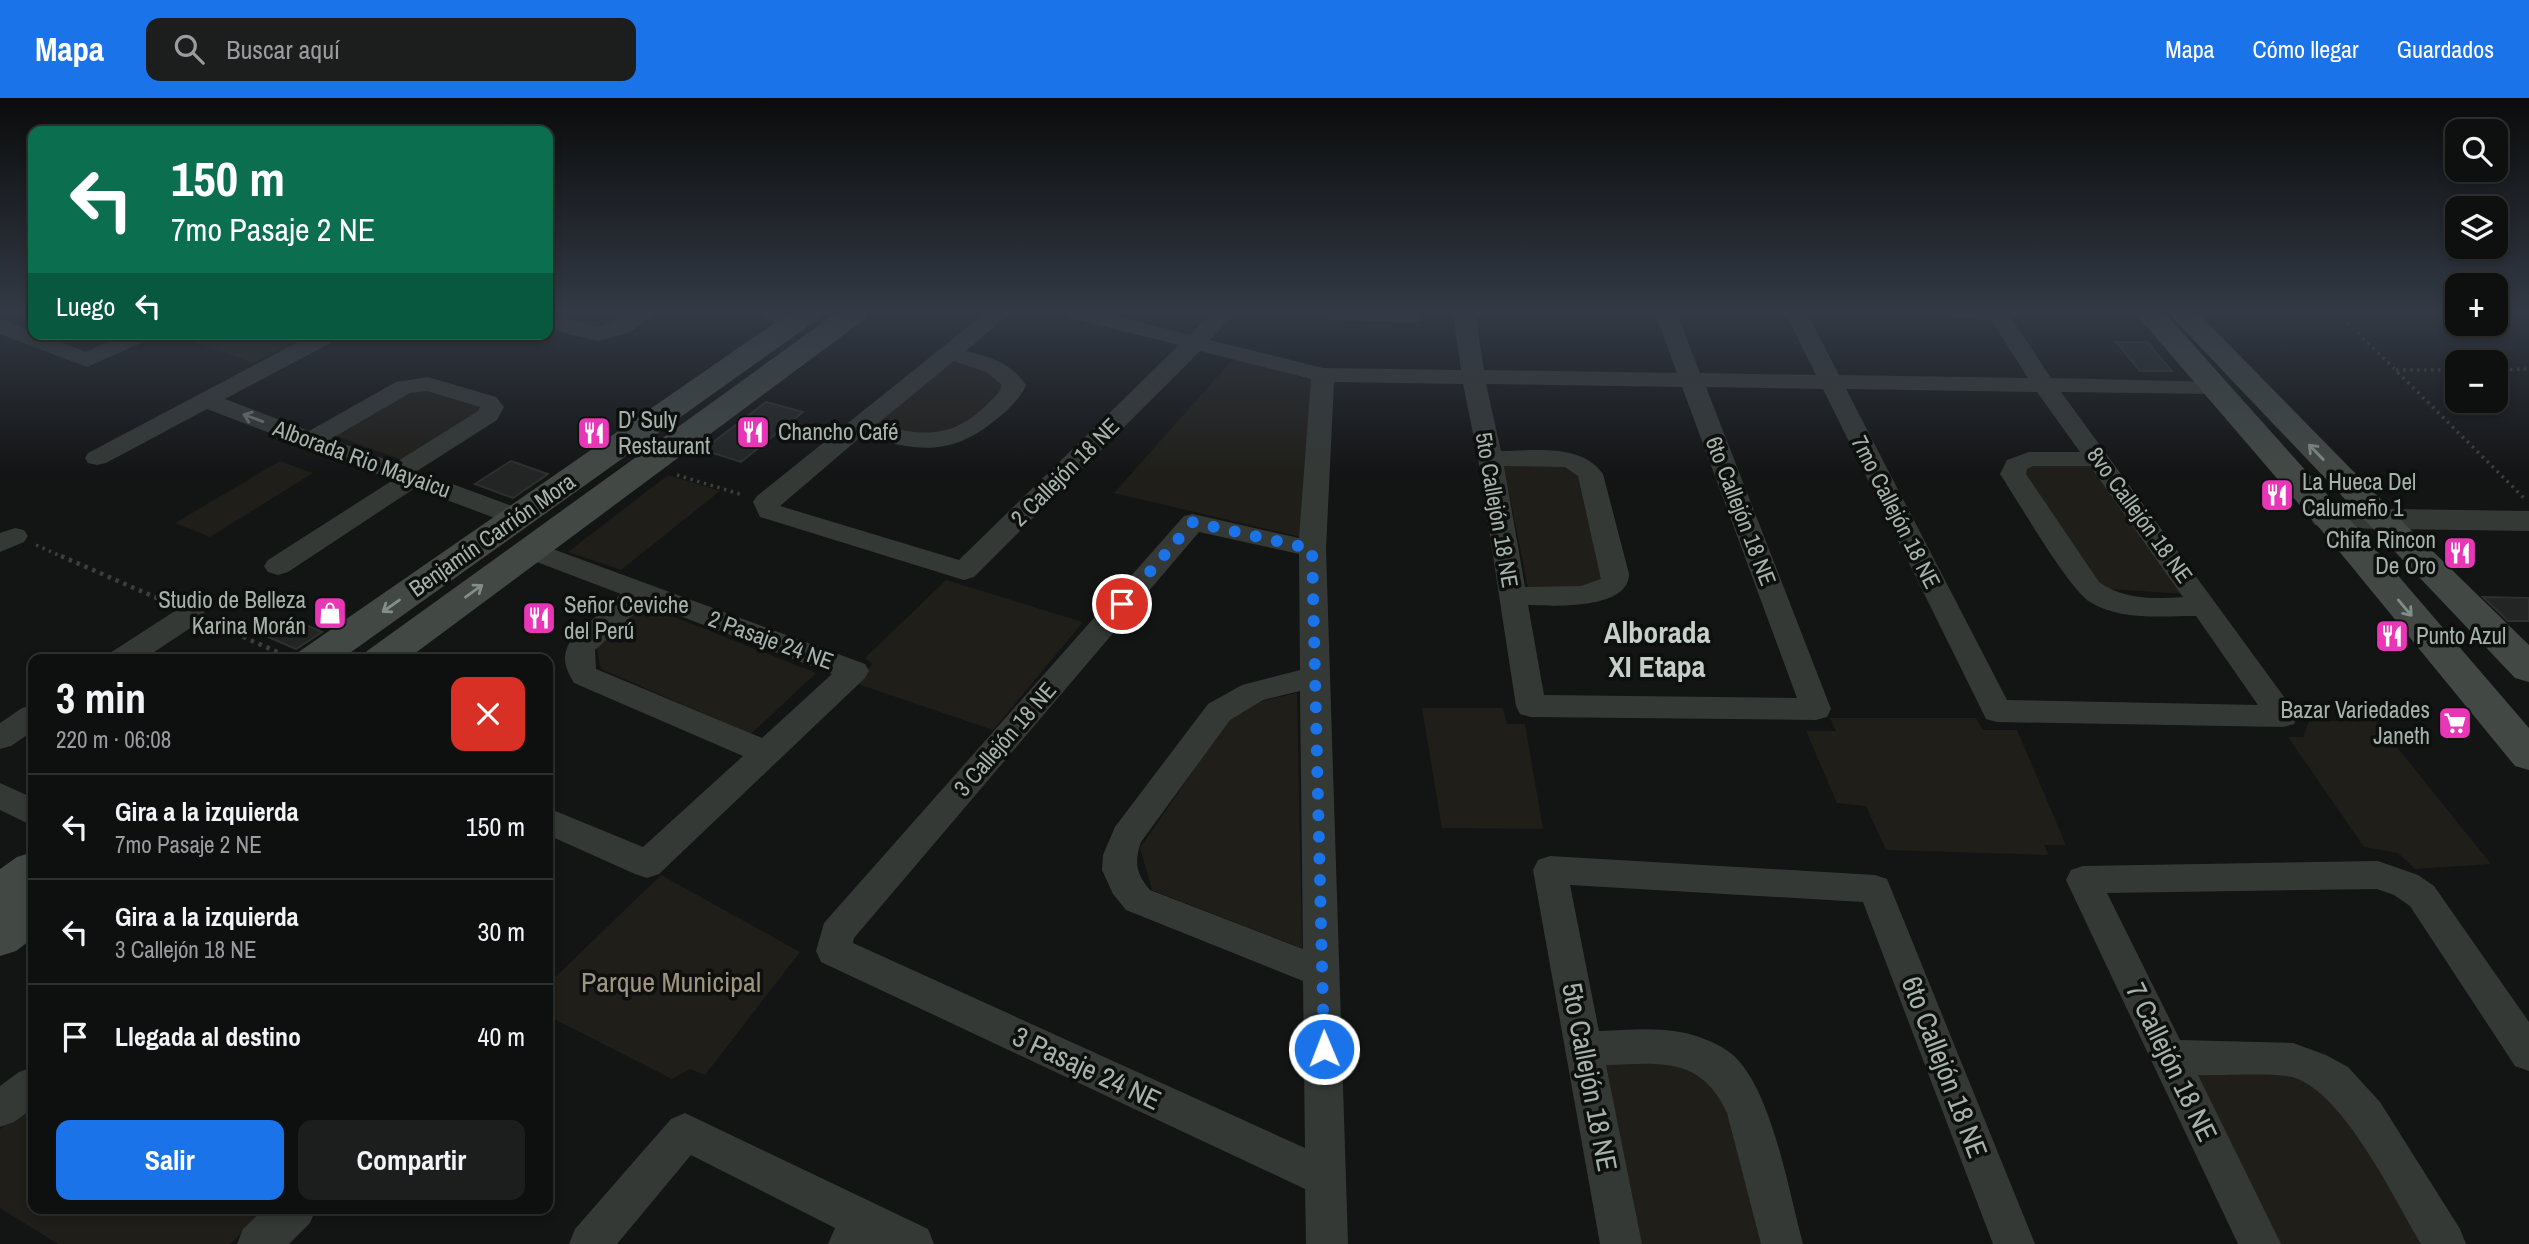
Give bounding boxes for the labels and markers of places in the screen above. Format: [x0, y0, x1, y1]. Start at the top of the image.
place label: D' Suly Restaurant [618, 404, 710, 461]
restaurant icon: Chancho Café [734, 413, 772, 451]
restaurant icon: D' Suly Restaurant [575, 414, 613, 452]
place label: Chancho Café [778, 416, 899, 447]
place label: La Hueca Del Calumeño 1 [2302, 466, 2416, 523]
restaurant icon: La Hueca Del Calumeño 1 [2258, 476, 2296, 514]
place label: Chifa Rincon De Oro [2326, 524, 2436, 581]
restaurant icon: Chifa Rincon De Oro [2441, 534, 2479, 572]
pin [1092, 574, 1152, 634]
place label: Studio de Belleza Karina Morán [158, 584, 306, 641]
place label: Señor Ceviche del Perú [564, 589, 689, 646]
shop icon: Studio de Belleza Karina Morán [311, 594, 349, 632]
restaurant icon: Señor Ceviche del Perú [520, 599, 558, 637]
restaurant icon: Punto Azul [2373, 617, 2411, 655]
place label: Punto Azul [2416, 620, 2506, 651]
place label: Bazar Variedades Janeth [2280, 694, 2430, 751]
supermarket icon: Bazar Variedades Janeth [2436, 704, 2474, 742]

